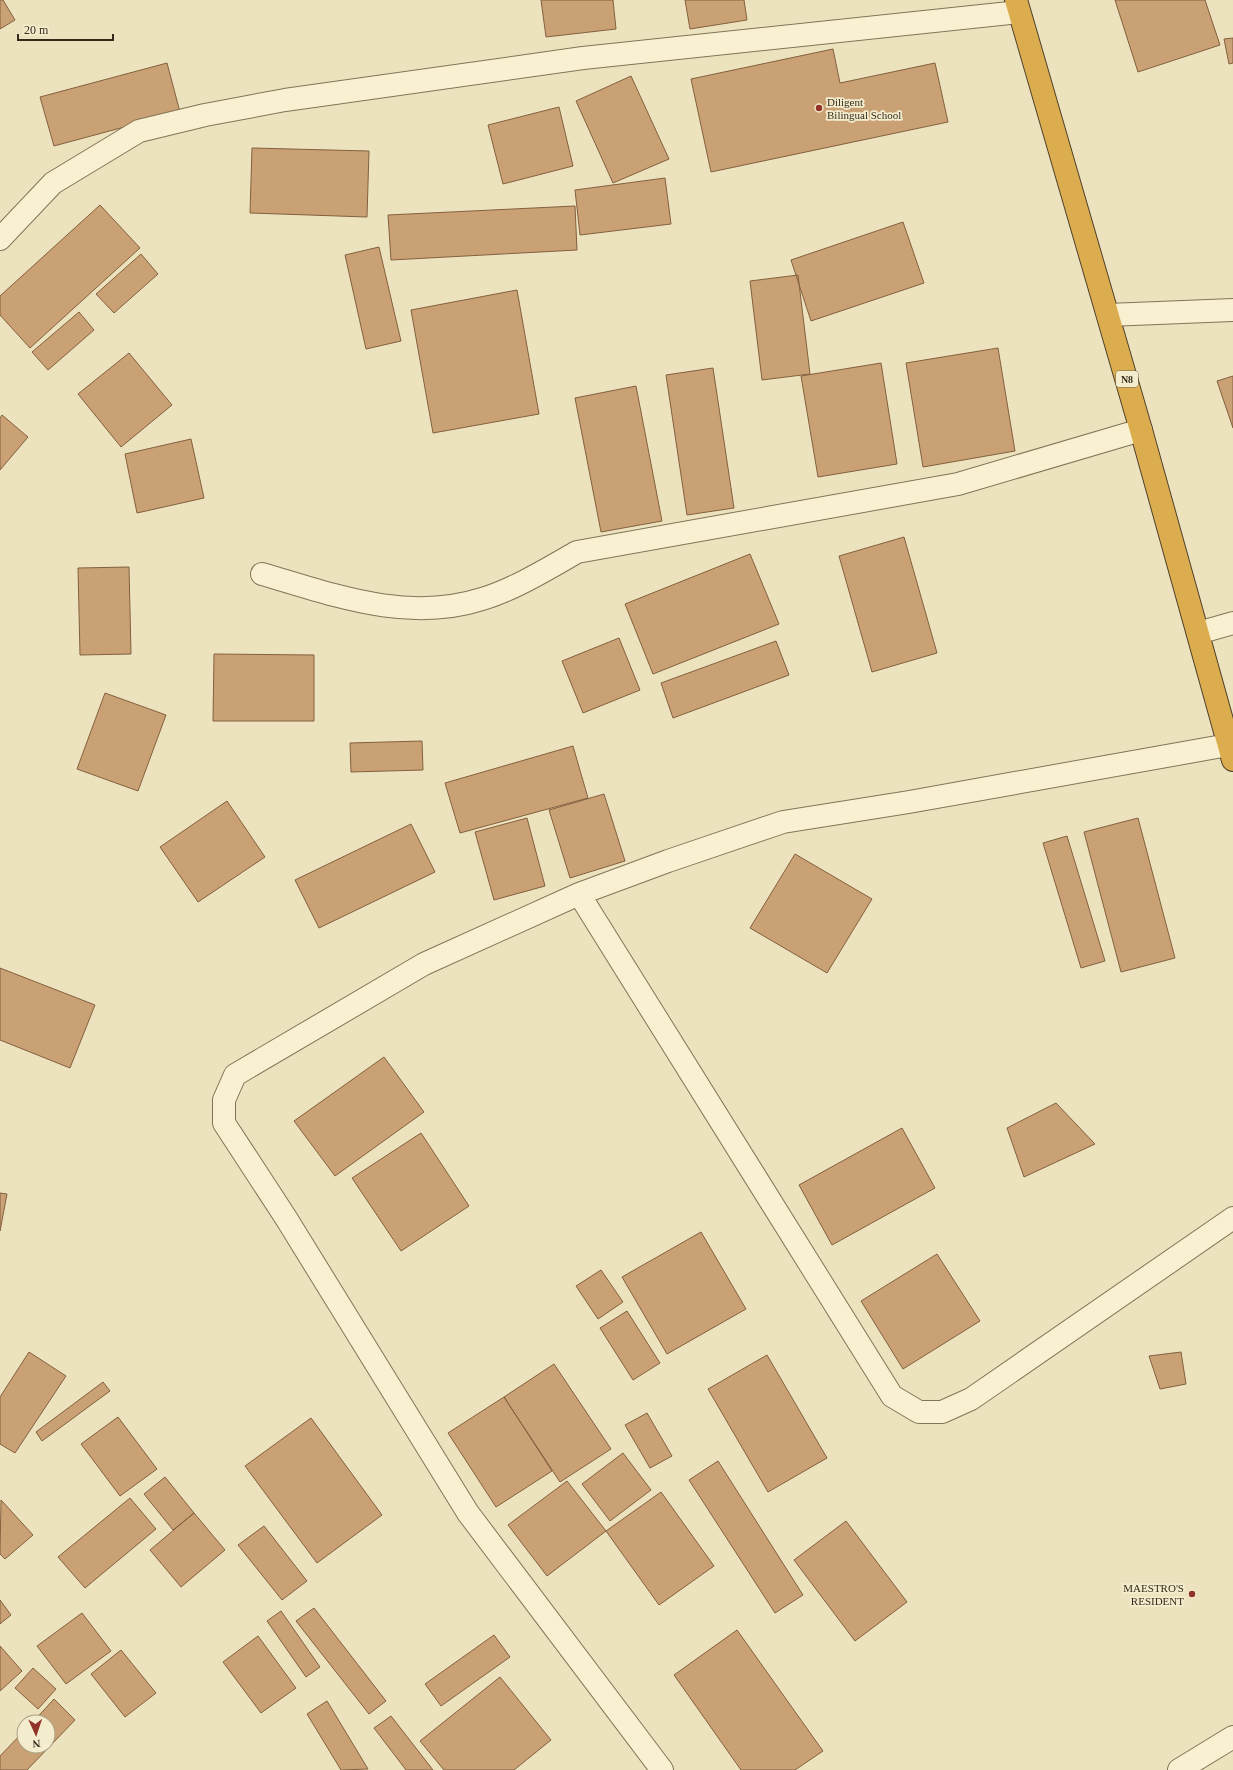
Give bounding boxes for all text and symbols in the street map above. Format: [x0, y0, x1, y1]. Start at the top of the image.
scale bar [18, 16, 113, 42]
text: 20 m [24, 23, 49, 37]
place label: Diligent Bilingual School [827, 96, 901, 121]
marker: Diligent Bilingual School [814, 103, 824, 113]
road number: N8 [1116, 371, 1138, 387]
place label: MAESTRO'S RESIDENT [1123, 1582, 1184, 1607]
marker: MAESTRO'S RESIDENT [1187, 1589, 1197, 1599]
north arrow [16, 1714, 56, 1754]
text: N [32, 1738, 41, 1750]

